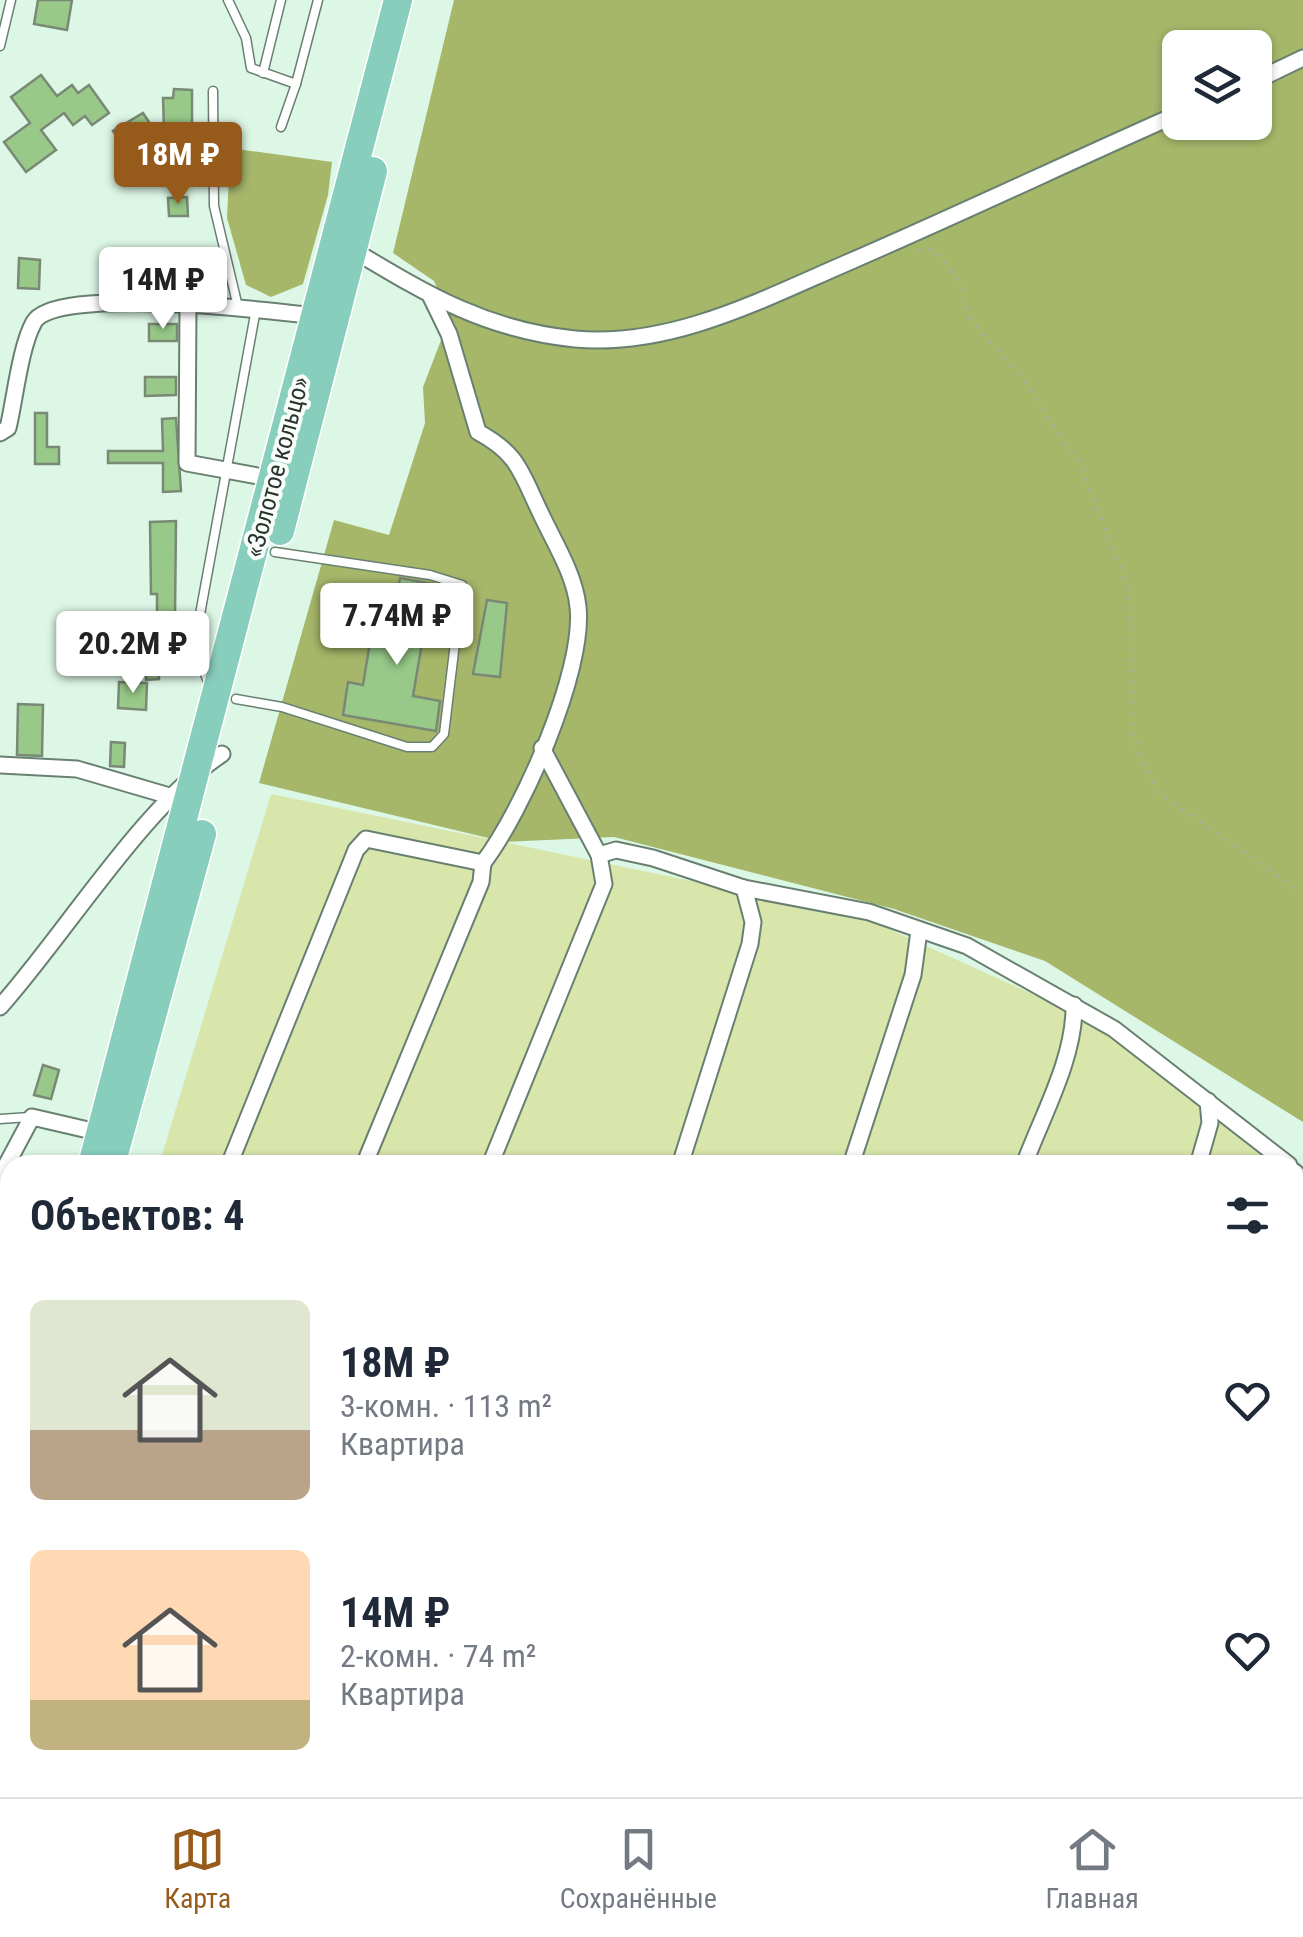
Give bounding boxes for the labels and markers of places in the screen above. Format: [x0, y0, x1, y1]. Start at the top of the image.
pin: 18M ₽ [108, 122, 248, 207]
pin: 14M ₽ [93, 247, 233, 332]
pin: 7.74M ₽ [305, 583, 489, 668]
pin: 20.2M ₽ [41, 611, 225, 696]

